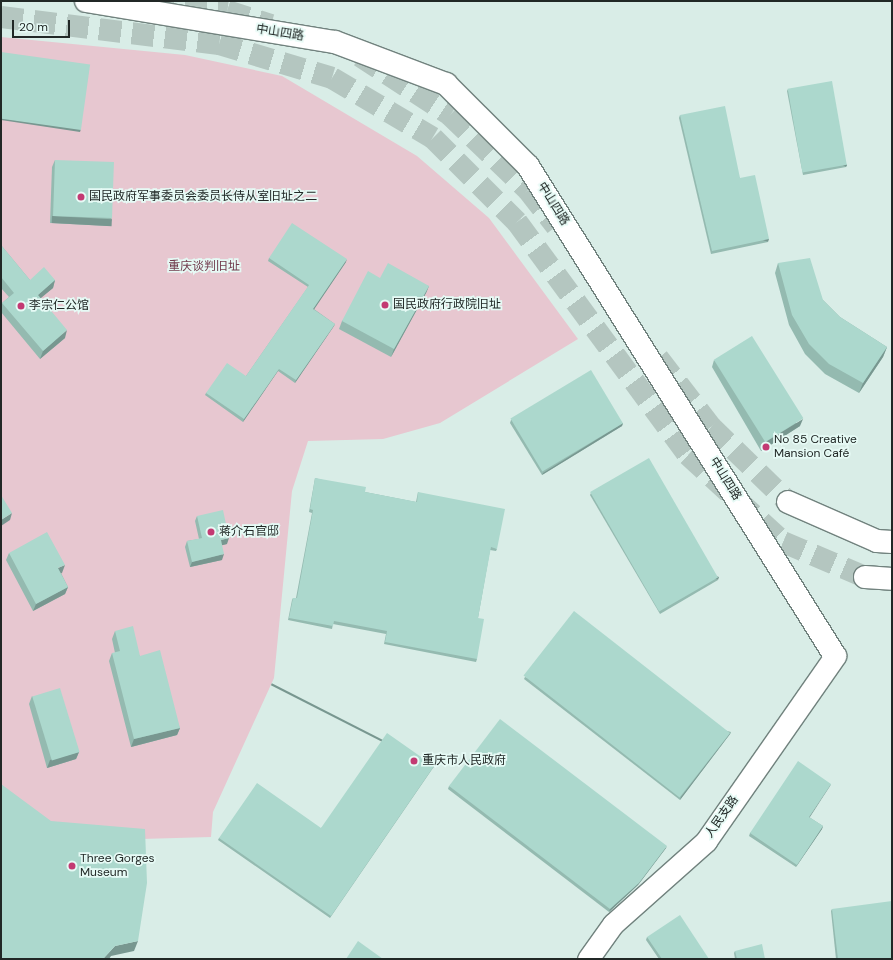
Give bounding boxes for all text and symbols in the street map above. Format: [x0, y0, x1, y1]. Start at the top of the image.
scale bar [14, 12, 72, 38]
text: 20 m [19, 19, 48, 35]
street label: 中山四路 [255, 22, 305, 44]
street label: 中山四路 [534, 180, 572, 228]
place label: 国民政府军事委员会委员长侍从室旧址之二 [89, 190, 317, 204]
marker: 国民政府军事委员会委员长侍从室旧址之二 [76, 192, 86, 202]
park label: 重庆谈判旧址 [168, 260, 240, 274]
place label: 国民政府行政院旧址 [393, 298, 501, 312]
place label: 李宗仁公馆 [29, 299, 89, 313]
marker: 国民政府行政院旧址 [380, 300, 390, 310]
marker: 李宗仁公馆 [16, 301, 26, 311]
place label: No 85 Creative Mansion Café [774, 433, 857, 461]
marker: No 85 Creative Mansion Café [761, 442, 771, 452]
street label: 中山四路 [706, 455, 744, 503]
place label: 蒋介石官邸 [219, 525, 279, 539]
marker: 蒋介石官邸 [206, 527, 216, 537]
place label: 重庆市人民政府 [422, 754, 506, 768]
marker: 重庆市人民政府 [409, 756, 419, 766]
street label: 人民支路 [702, 793, 742, 841]
place label: Three Gorges Museum [80, 852, 154, 880]
marker: Three Gorges Museum [67, 861, 77, 871]

